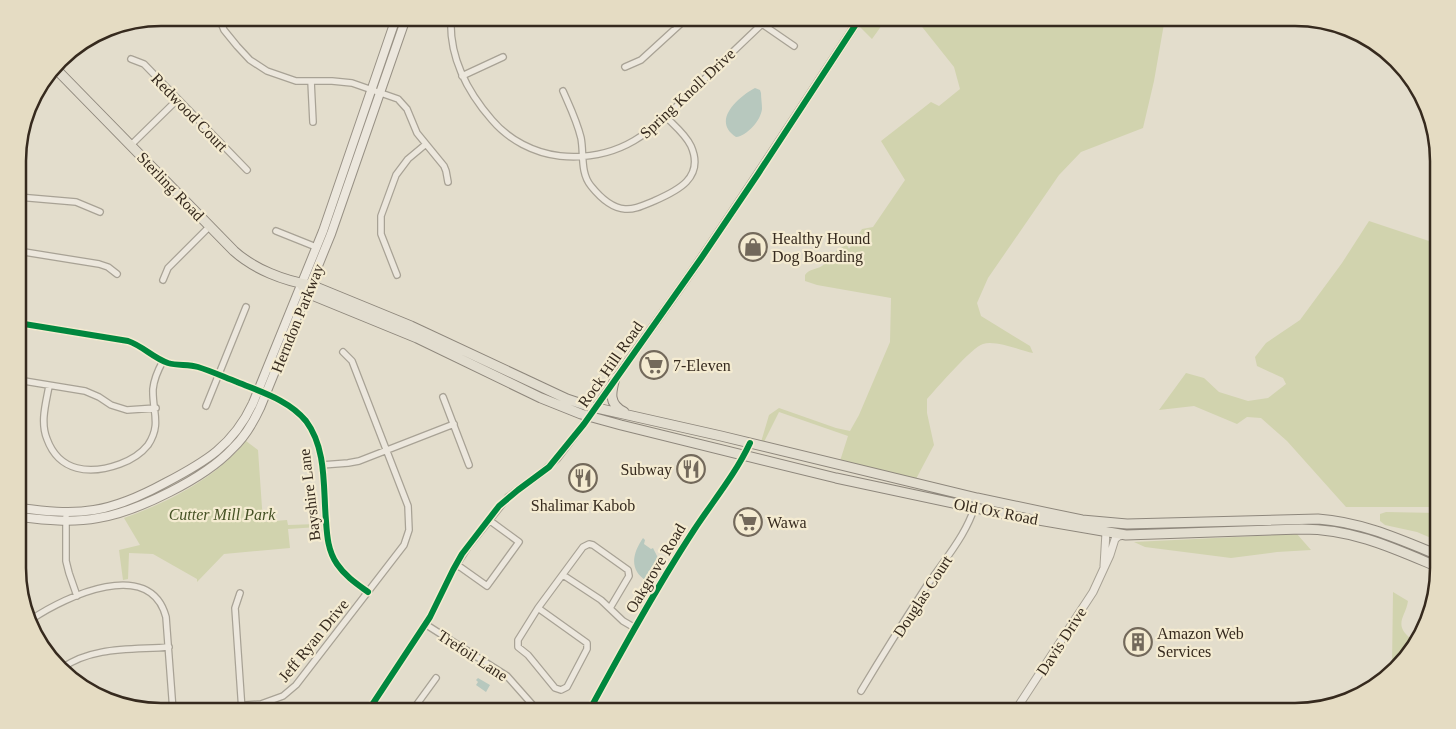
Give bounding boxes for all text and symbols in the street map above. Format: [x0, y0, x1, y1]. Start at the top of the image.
street label: Spring Knoll Drive [636, 45, 739, 142]
street label: Redwood Court [148, 70, 231, 155]
street label: Sterling Road [133, 149, 207, 225]
place label: Healthy Hound Dog Boarding [772, 230, 870, 266]
shop icon: Healthy Hound Dog Boarding [738, 232, 768, 262]
street label: Herndon Parkway [268, 261, 328, 376]
street label: Rock Hill Road [575, 318, 646, 410]
supermarket icon: 7-Eleven [639, 350, 669, 380]
place label: 7-Eleven [673, 357, 731, 374]
street label: Bayshire Lane [295, 448, 325, 542]
restaurant icon: Subway [676, 454, 706, 484]
place label: Subway [620, 461, 672, 479]
restaurant icon: Shalimar Kabob [568, 463, 598, 493]
street label: Old Ox Road [952, 495, 1039, 528]
place label: Shalimar Kabob [531, 497, 635, 514]
park label: Cutter Mill Park [169, 506, 276, 523]
supermarket icon: Wawa [733, 507, 763, 537]
place label: Wawa [767, 514, 807, 531]
street label: Oakgrove Road [622, 521, 690, 616]
street label: Douglas Court [890, 552, 956, 641]
street label: Jeff Ryan Drive [275, 596, 353, 686]
street label: Davis Drive [1033, 604, 1090, 679]
place label: Amazon Web Services [1157, 625, 1244, 660]
street label: Trefoil Lane [435, 627, 511, 684]
building icon: Amazon Web Services [1123, 627, 1153, 657]

